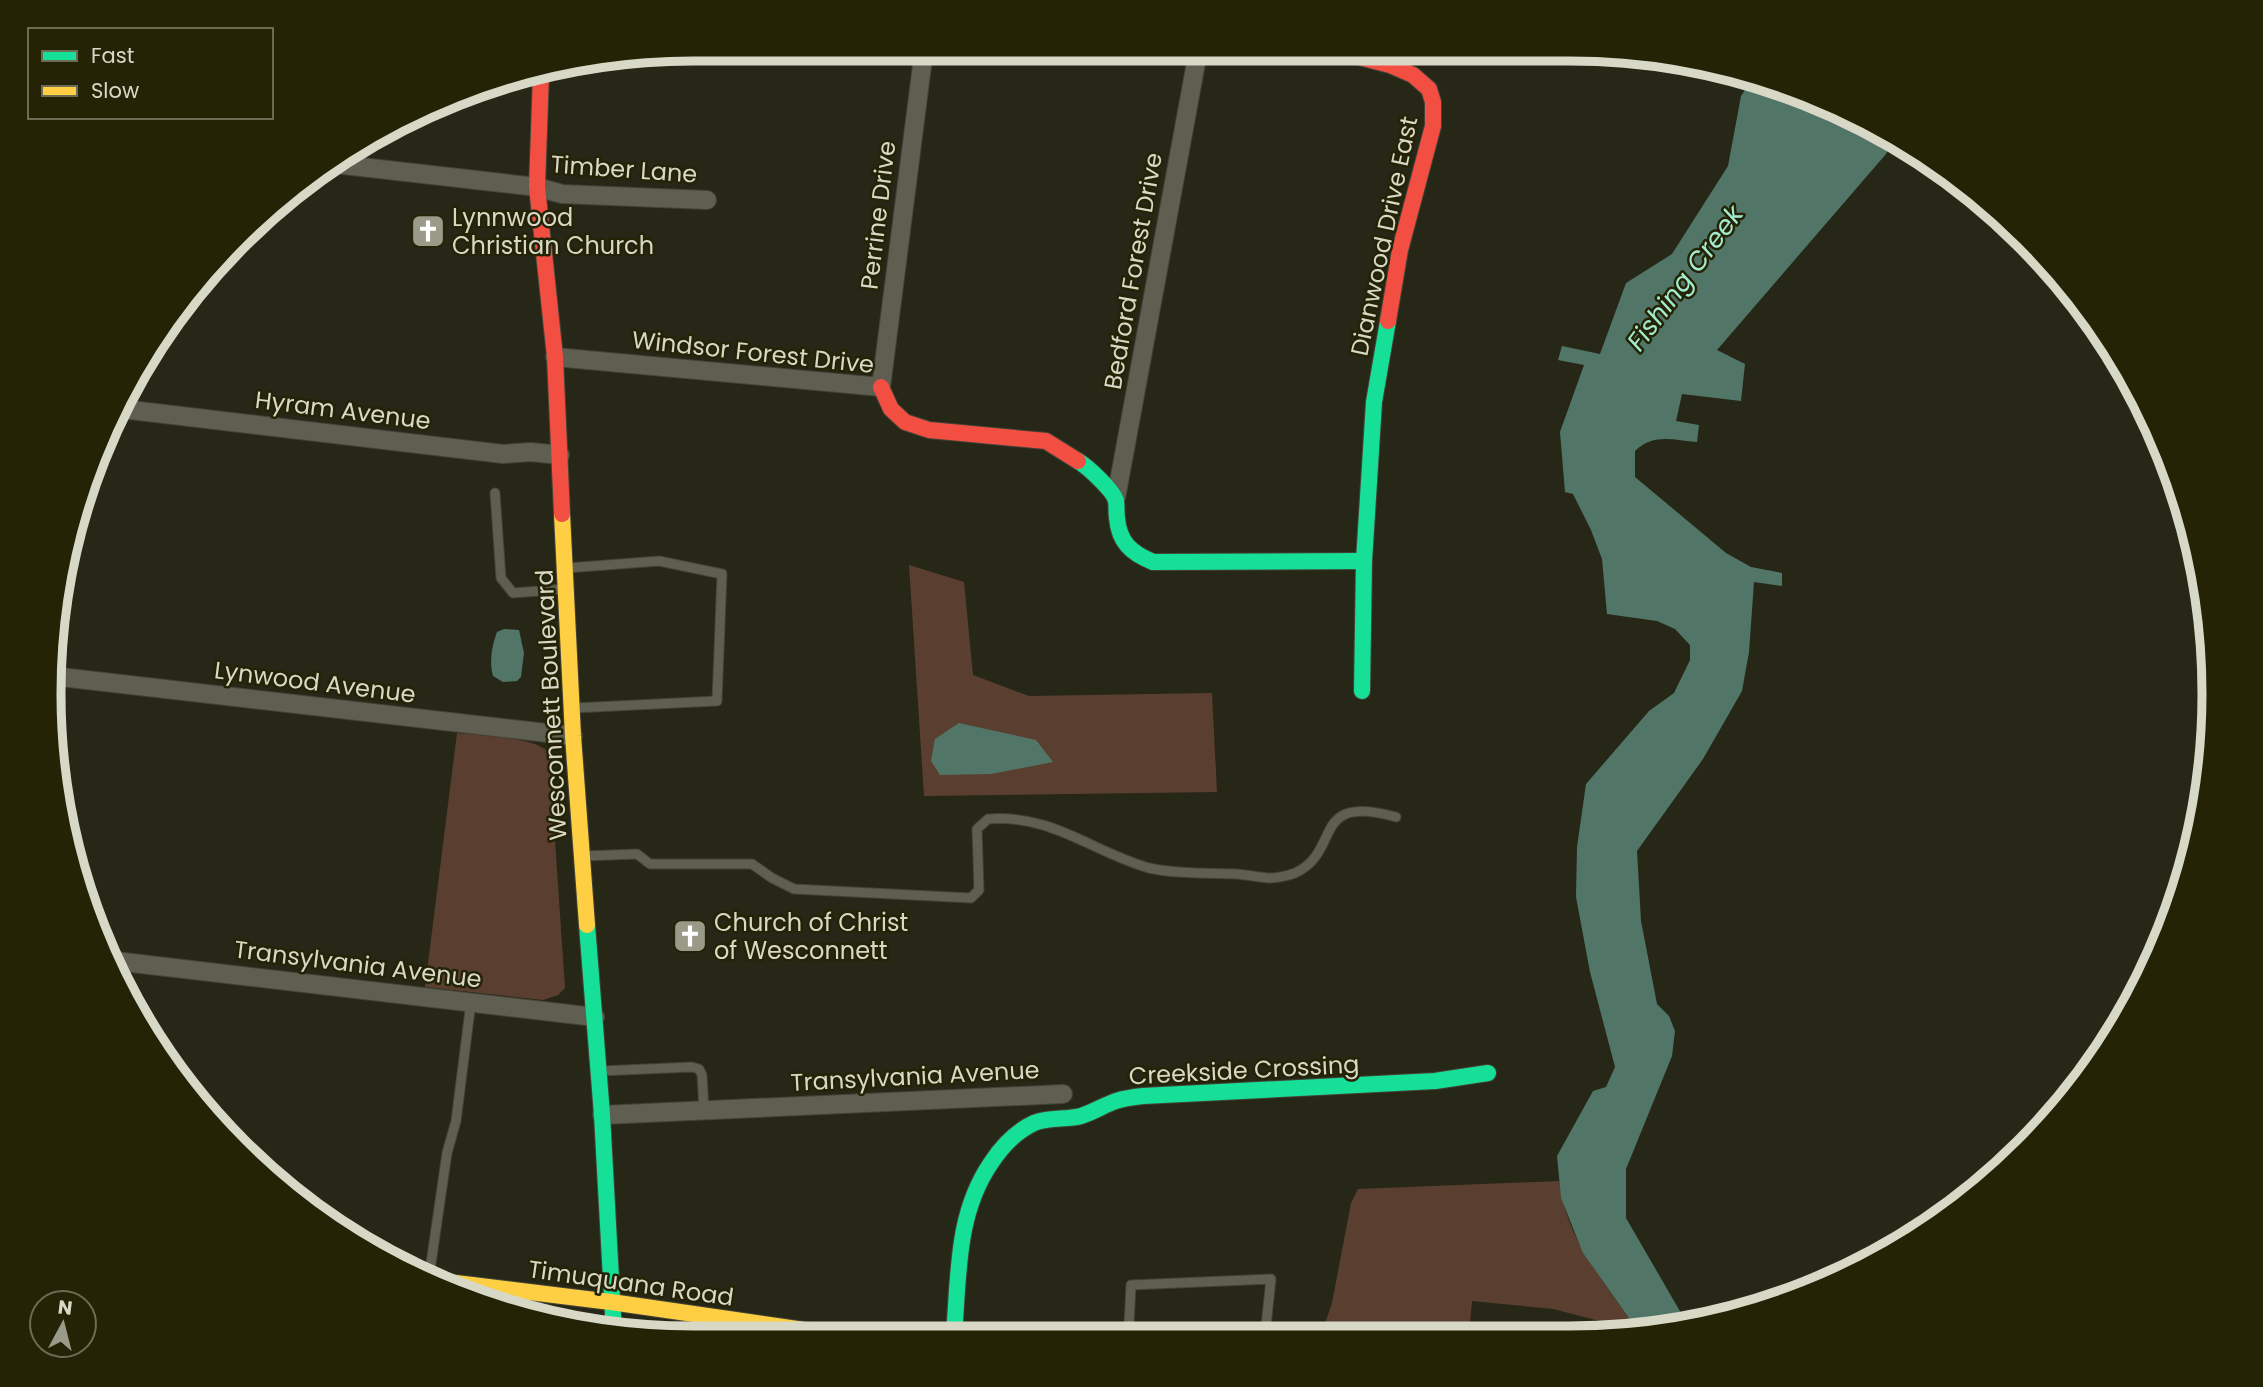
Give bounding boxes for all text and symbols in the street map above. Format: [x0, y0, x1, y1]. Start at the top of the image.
legend [28, 28, 273, 119]
text: Fast [91, 41, 134, 70]
text: Slow [91, 76, 139, 105]
street label: Dianwood Drive East [1343, 113, 1425, 359]
street label: Perrine Drive [853, 139, 903, 291]
street label: Timber Lane [550, 147, 698, 191]
street label: Bedford Forest Drive [1096, 150, 1170, 392]
water label: Fishing Creek [1618, 197, 1753, 358]
place label: Lynnwood Christian Church [452, 201, 654, 262]
church icon: Lynnwood Christian Church [409, 212, 447, 250]
street label: Windsor Forest Drive [630, 323, 876, 381]
street label: Hyram Avenue [253, 383, 433, 437]
street label: Wesconnett Boulevard [527, 569, 575, 841]
street label: Lynwood Avenue [213, 653, 417, 711]
place label: Church of Christ of Wesconnett [714, 906, 908, 967]
church icon: Church of Christ of Wesconnett [671, 917, 709, 955]
street label: Transylvania Avenue [232, 932, 484, 996]
street label: Creekside Crossing [1128, 1047, 1360, 1093]
street label: Transylvania Avenue [790, 1053, 1040, 1099]
street label: Timuquana Road [526, 1252, 736, 1314]
north arrow [28, 1289, 98, 1359]
text: N [56, 1293, 74, 1322]

